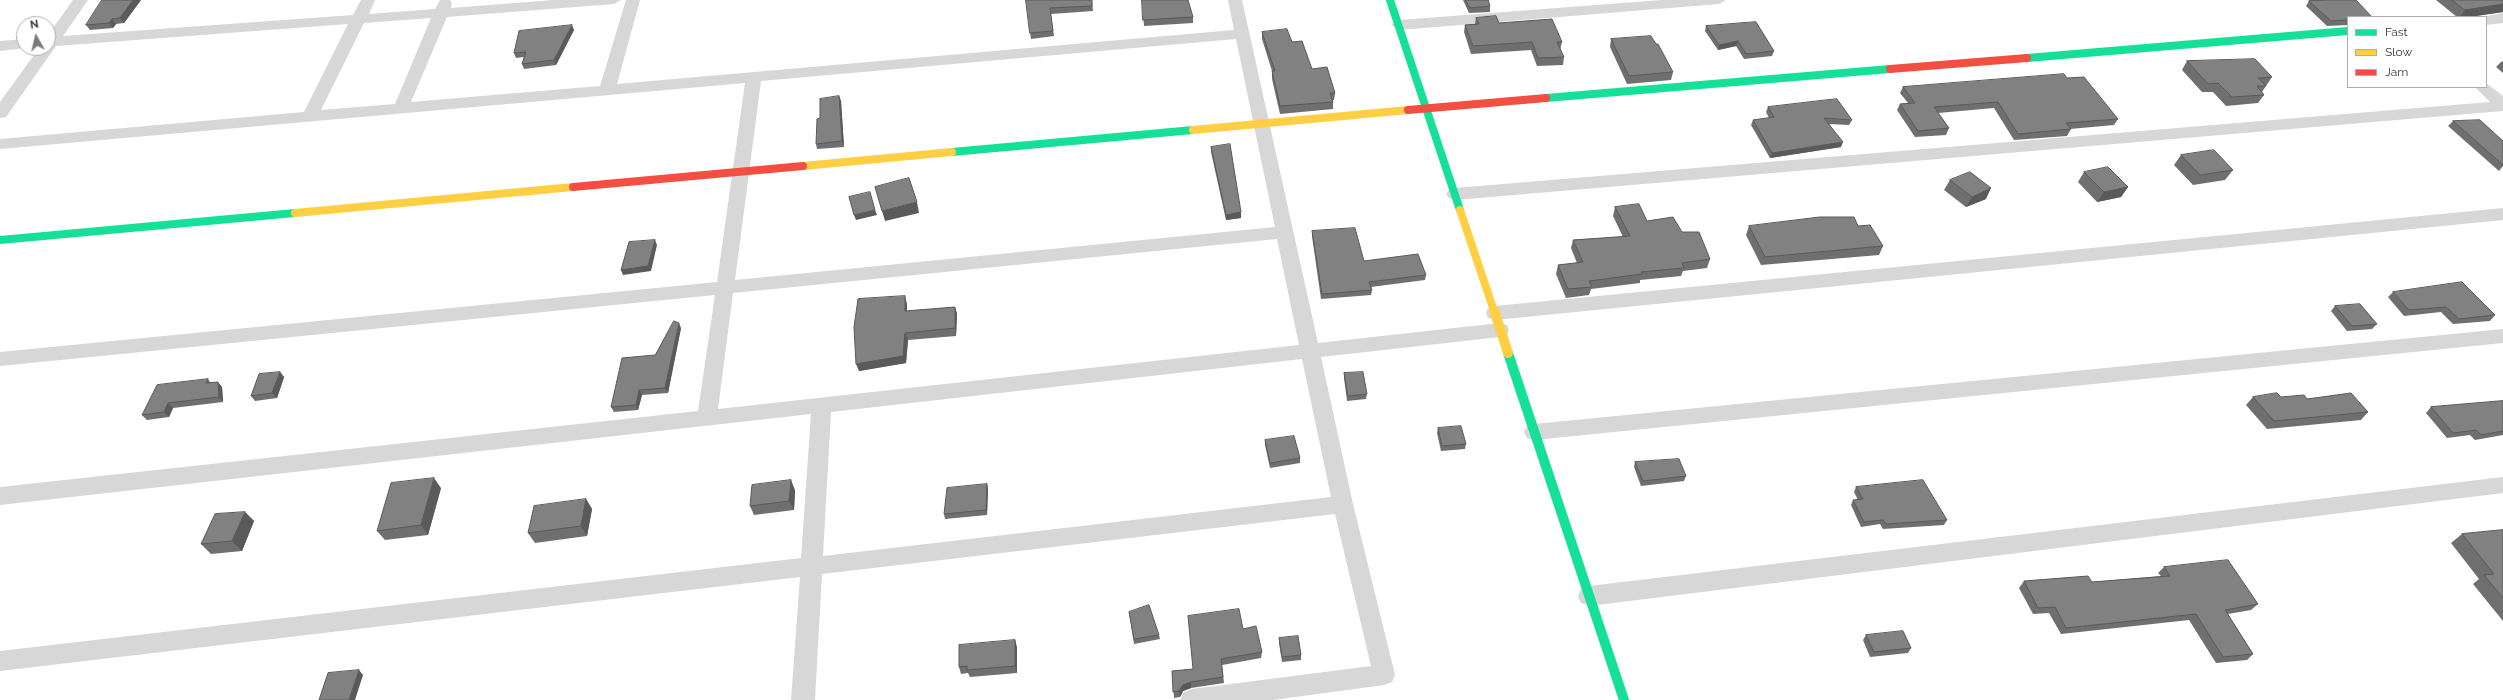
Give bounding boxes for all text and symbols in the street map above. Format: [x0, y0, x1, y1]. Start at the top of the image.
north arrow [16, 16, 56, 56]
legend [2347, 16, 2487, 88]
text: N [29, 18, 39, 32]
text: Fast [2385, 25, 2408, 39]
text: Slow [2385, 45, 2412, 59]
text: Jam [2385, 65, 2408, 79]

